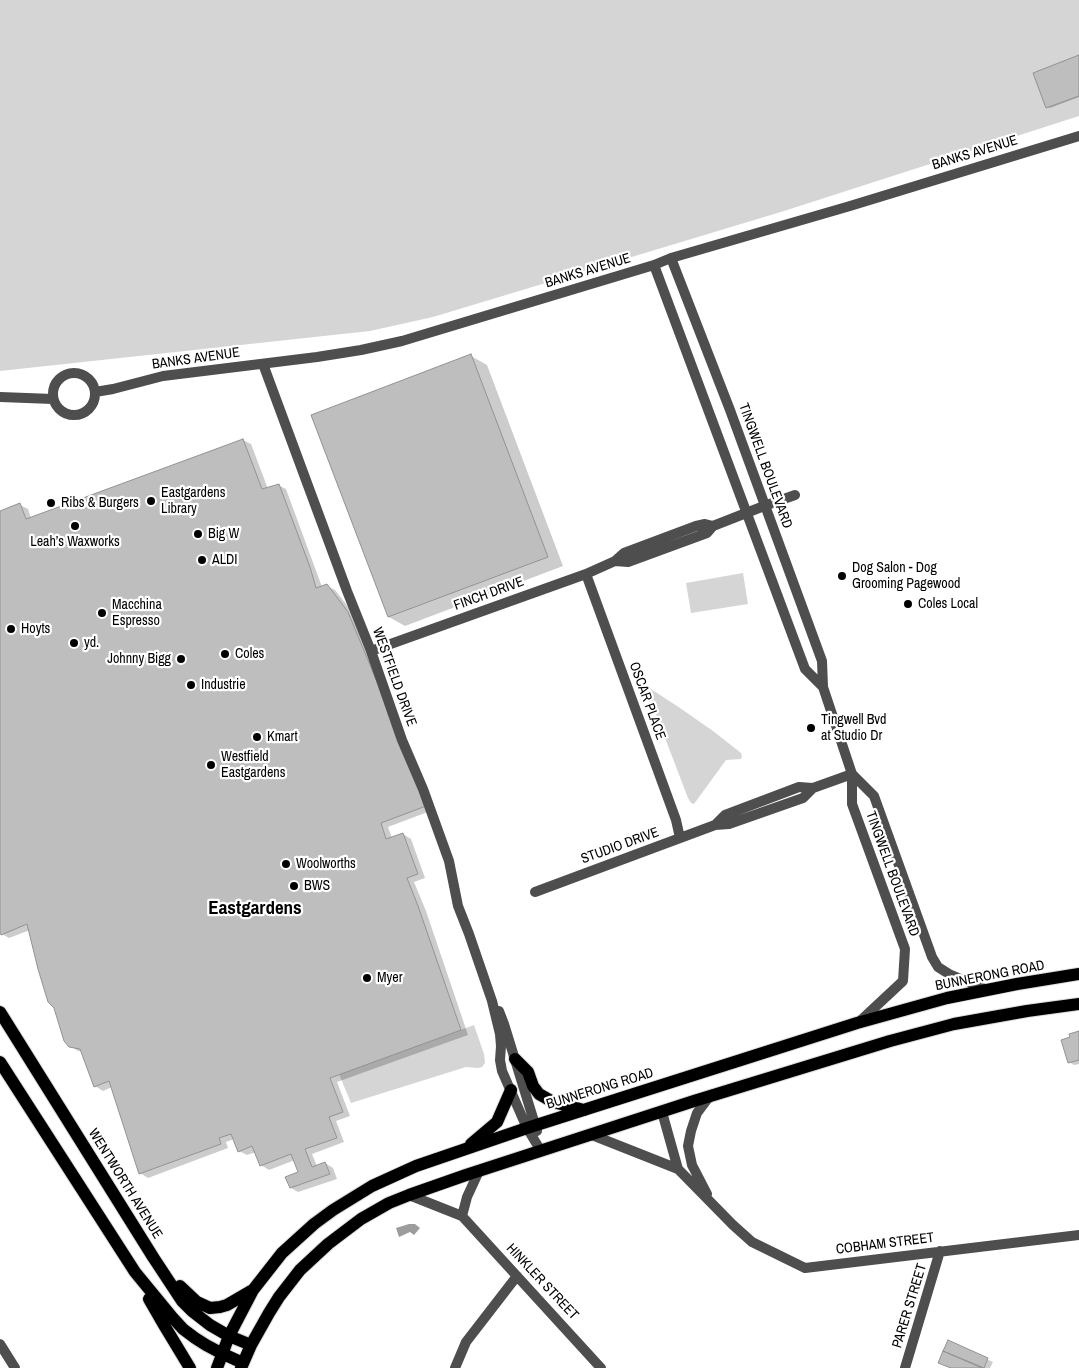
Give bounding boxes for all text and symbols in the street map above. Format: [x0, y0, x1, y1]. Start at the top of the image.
street label: BANKS AVENUE [930, 132, 1020, 174]
street label: BANKS AVENUE [543, 250, 633, 292]
street label: BANKS AVENUE [151, 345, 241, 373]
street label: TINGWELL BOULEVARD [735, 401, 795, 531]
place label: Eastgardens Library [161, 485, 225, 518]
place label: Ribs & Burgers [61, 495, 139, 511]
marker: Eastgardens Library [145, 495, 157, 507]
marker: Ribs & Burgers [45, 497, 57, 509]
marker: Leah’s Waxworks [69, 520, 81, 532]
place label: Big W [208, 526, 239, 542]
marker: Big W [192, 528, 204, 540]
place label: Leah’s Waxworks [30, 534, 120, 550]
place label: ALDI [212, 552, 238, 568]
marker: ALDI [196, 554, 208, 566]
place label: Dog Salon - Dog Grooming Pagewood [852, 560, 960, 592]
marker: Dog Salon - Dog Grooming Pagewood [836, 570, 848, 582]
street label: FINCH DRIVE [452, 574, 526, 614]
place label: Coles Local [918, 596, 978, 612]
place label: Macchina Espresso [112, 597, 162, 630]
marker: Coles Local [902, 598, 914, 610]
marker: Macchina Espresso [96, 607, 108, 619]
place label: Hoyts [21, 621, 50, 637]
marker: Hoyts [5, 623, 17, 635]
street label: WESTFIELD DRIVE [368, 625, 420, 729]
place label: yd. [84, 635, 99, 651]
marker: yd. [68, 637, 80, 649]
place label: Coles [235, 646, 264, 662]
marker: Coles [219, 648, 231, 660]
place label: Johnny Bigg [107, 651, 171, 667]
marker: Johnny Bigg [175, 653, 187, 665]
street label: OSCAR PLACE [625, 660, 669, 742]
place label: Industrie [201, 677, 246, 693]
marker: Industrie [185, 679, 197, 691]
place label: Tingwell Bvd at Studio Dr [821, 712, 886, 744]
marker: Tingwell Bvd at Studio Dr [805, 722, 817, 734]
place label: Kmart [267, 729, 298, 745]
marker: Kmart [251, 731, 263, 743]
place label: Westfield Eastgardens [221, 749, 285, 782]
marker: Westfield Eastgardens [205, 759, 217, 771]
street label: TINGWELL BOULEVARD [862, 809, 922, 939]
street label: STUDIO DRIVE [579, 824, 661, 868]
place label: Woolworths [296, 856, 356, 872]
marker: Woolworths [280, 858, 292, 870]
place label: BWS [304, 878, 330, 894]
marker: BWS [288, 880, 300, 892]
district label: Eastgardens [208, 898, 302, 920]
street label: BUNNERONG ROAD [934, 957, 1046, 995]
place label: Myer [377, 970, 403, 986]
marker: Myer [361, 972, 373, 984]
street label: BUNNERONG ROAD [544, 1065, 656, 1113]
street label: WENTWORTH AVENUE [84, 1126, 166, 1242]
street label: COBHAM STREET [835, 1230, 935, 1258]
street label: HINKLER STREET [502, 1240, 582, 1324]
street label: PARER STREET [889, 1262, 931, 1350]

